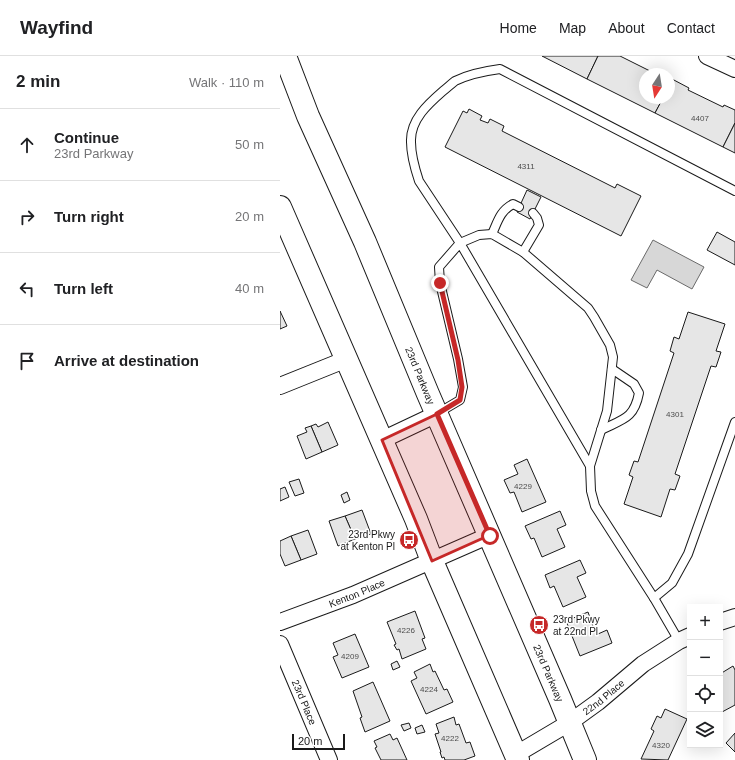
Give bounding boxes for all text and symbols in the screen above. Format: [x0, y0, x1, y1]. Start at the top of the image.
text: Wayfind [20, 17, 93, 38]
text: Home [500, 20, 537, 36]
text: Map [559, 20, 586, 36]
text: About [608, 20, 645, 36]
text: Contact [667, 20, 715, 36]
north arrow [639, 68, 675, 104]
text: 2 min [16, 72, 60, 91]
text: Walk · 110 m [189, 75, 264, 90]
house number: 4407 [691, 114, 709, 123]
text: Continue [54, 129, 119, 146]
icon: ahead [16, 134, 38, 156]
text: 50 m [235, 137, 264, 152]
text: 23rd Parkway [54, 146, 133, 161]
house number: 4311 [517, 162, 535, 171]
icon: right [16, 206, 38, 228]
text: Turn right [54, 208, 124, 225]
text: 20 m [235, 209, 264, 224]
route end [431, 274, 449, 292]
icon: left [16, 278, 38, 300]
text: Turn left [54, 280, 113, 297]
text: 40 m [235, 281, 264, 296]
street label: 23rd Parkway [404, 345, 437, 406]
icon: arrive [16, 350, 38, 372]
text: Arrive at destination [54, 352, 199, 369]
house number: 4301 [666, 410, 684, 419]
house number: 4229 [514, 482, 532, 491]
route start [481, 527, 499, 545]
place label: 23rd Pkwy at Kenton Pl [341, 529, 395, 552]
bus stop icon: 23rd Pkwy at Kenton Pl [398, 529, 420, 551]
street label: Kenton Place [327, 576, 387, 609]
map controls [687, 604, 723, 748]
button: + [687, 604, 723, 640]
bus stop icon: 23rd Pkwy at 22nd Pl [528, 614, 550, 636]
place label: 23rd Pkwy at 22nd Pl [553, 614, 600, 637]
house number: 4226 [397, 626, 415, 635]
button: − [687, 640, 723, 676]
street label: 23rd Parkway [532, 643, 566, 703]
house number: 4209 [341, 652, 359, 661]
button: locate [687, 676, 723, 712]
street label: 22nd Place [581, 677, 627, 717]
street label: 23rd Place [290, 678, 319, 727]
house number: 4224 [420, 685, 438, 694]
button: layers [687, 712, 723, 748]
scale bar [292, 732, 345, 751]
house number: 4222 [441, 734, 459, 743]
text: 20 m [298, 735, 322, 747]
house number: 4320 [652, 741, 670, 750]

